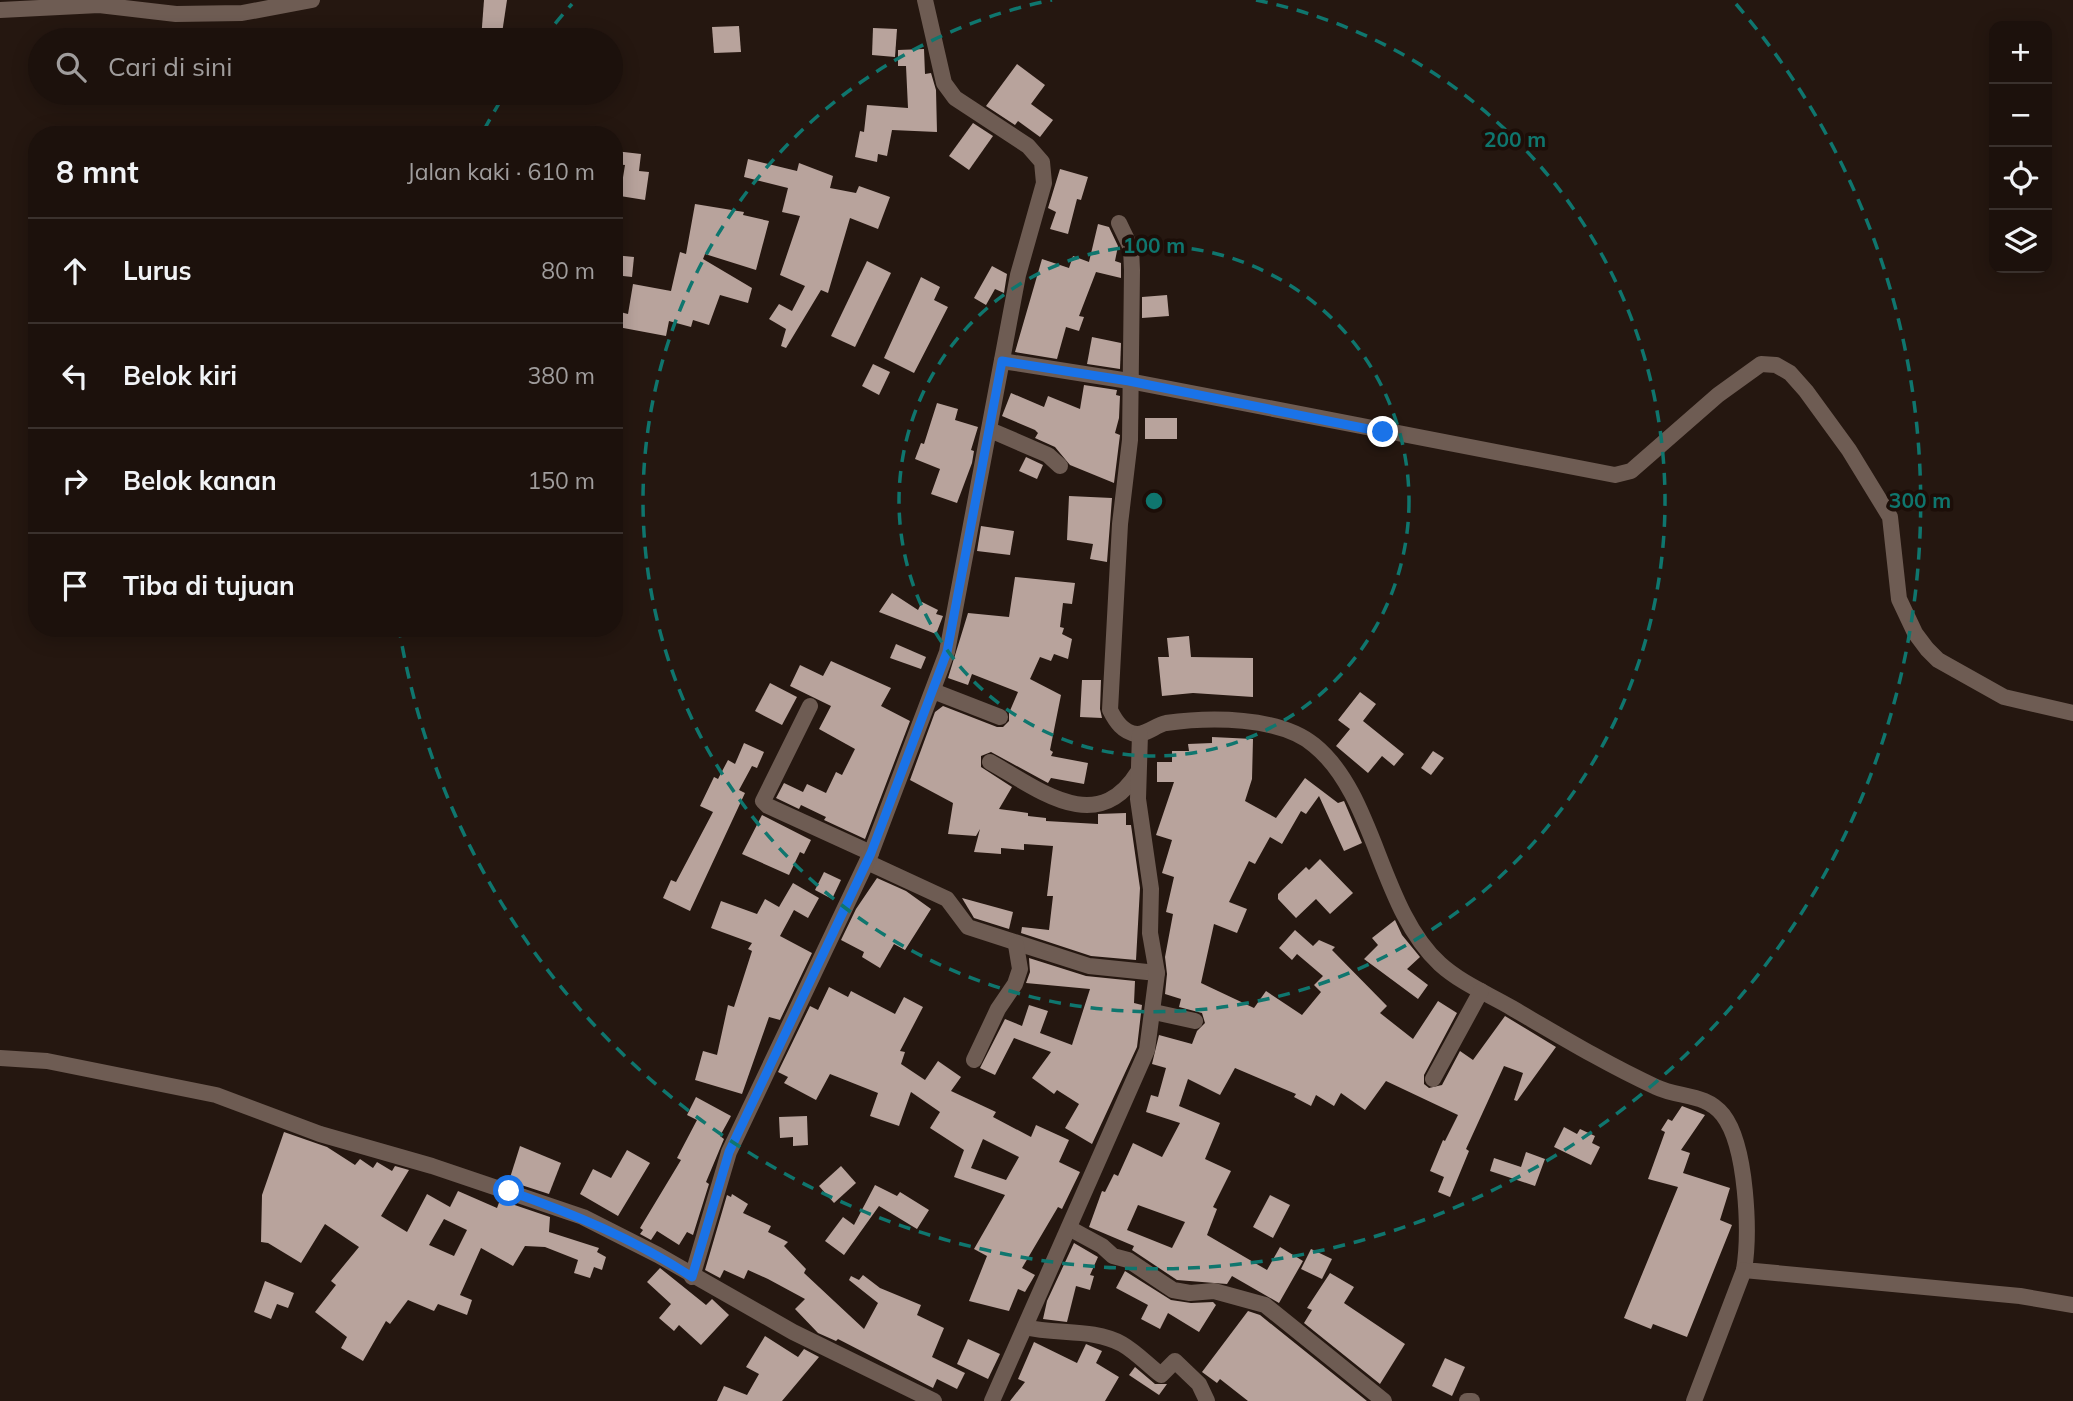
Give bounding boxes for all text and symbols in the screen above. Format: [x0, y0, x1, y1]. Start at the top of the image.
map controls [1989, 21, 2052, 273]
button: + [1989, 21, 2052, 84]
search box [28, 28, 623, 105]
icon: search [52, 48, 90, 86]
text: Cari di sini [108, 50, 232, 83]
button: − [1989, 84, 2052, 147]
text: 200 m [1484, 126, 1546, 152]
button: locate [1989, 147, 2052, 210]
text: 8 mnt [56, 153, 139, 191]
text: Jalan kaki · 610 m [407, 157, 595, 186]
button: layers [1989, 210, 2052, 273]
text: 100 m [1123, 232, 1185, 258]
icon: ahead [56, 252, 94, 290]
text: Lurus [123, 254, 192, 287]
text: 80 m [541, 256, 595, 285]
icon: left [56, 357, 94, 395]
text: Belok kiri [123, 359, 237, 392]
text: 380 m [527, 361, 595, 390]
route end [1367, 416, 1398, 447]
icon: right [56, 462, 94, 500]
text: Belok kanan [123, 464, 277, 497]
text: 150 m [527, 466, 595, 495]
text: 300 m [1889, 487, 1951, 513]
centre of rings [1142, 489, 1166, 513]
icon: arrive [56, 567, 94, 605]
text: Tiba di tujuan [123, 569, 295, 602]
route start [493, 1175, 524, 1206]

